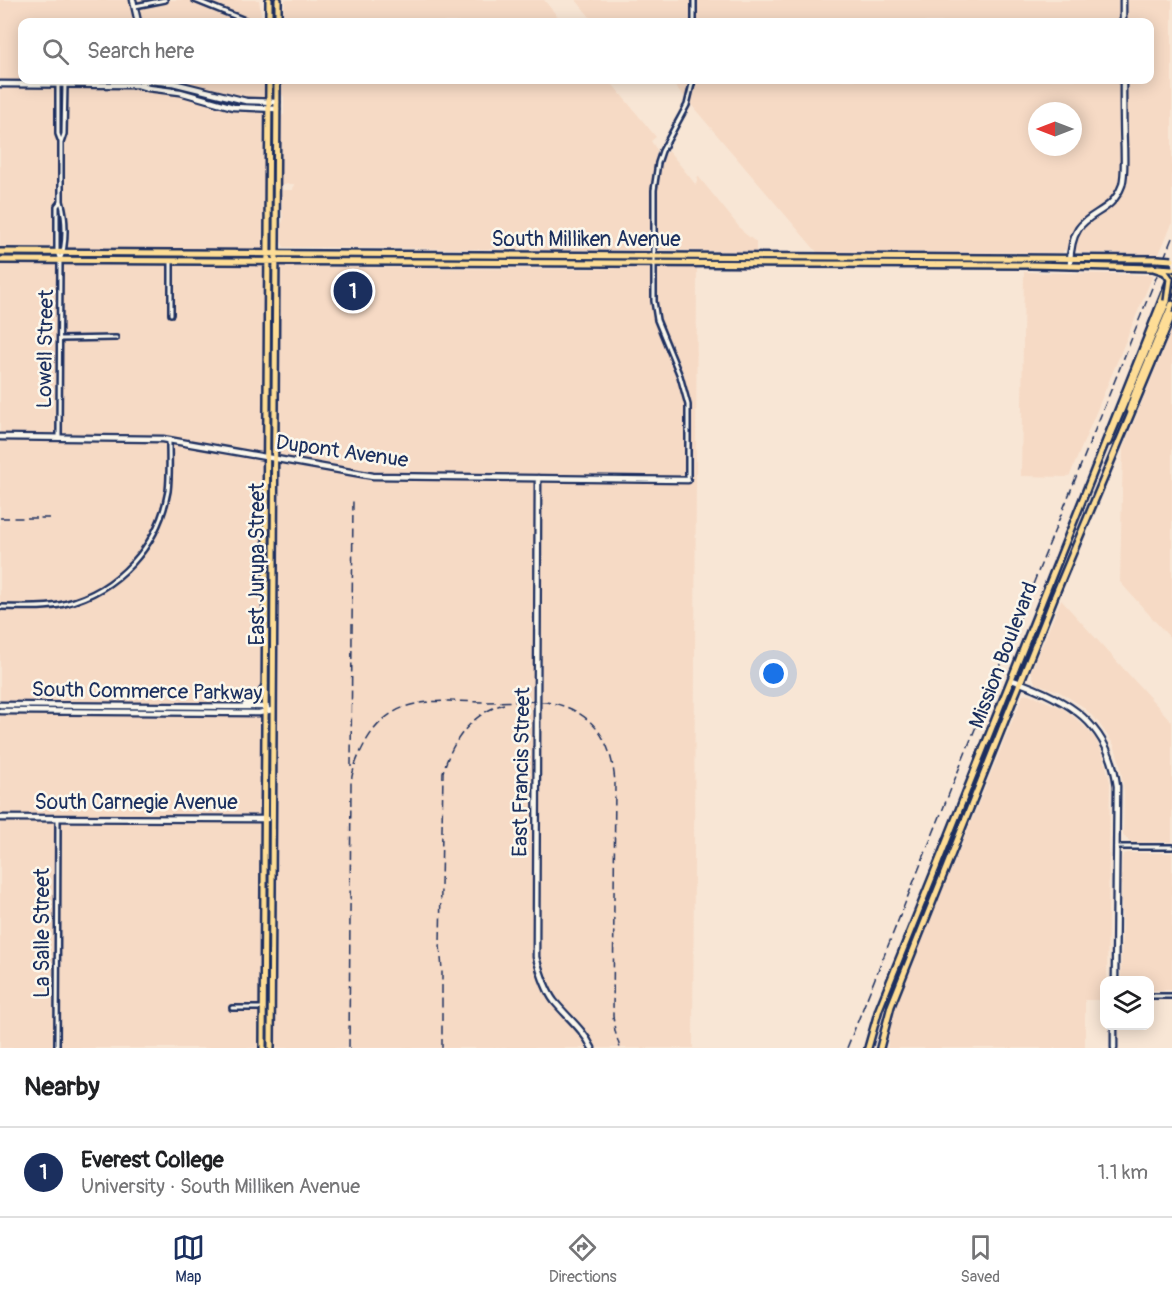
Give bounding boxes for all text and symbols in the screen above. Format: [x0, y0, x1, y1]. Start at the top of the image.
search box [18, 18, 1154, 84]
icon: search [39, 35, 72, 68]
text: Search here [87, 37, 194, 65]
north arrow [1028, 102, 1082, 156]
street label: South Milliken Avenue [491, 226, 681, 253]
pin: 1 [334, 268, 372, 314]
street label: Lowell Street [31, 289, 60, 409]
street label: Dupont Avenue [274, 429, 411, 474]
street label: East Jurupa Street [244, 482, 271, 645]
street label: Mission Boulevard [963, 578, 1044, 732]
your location [759, 659, 788, 688]
street label: South Commerce Parkway [31, 676, 263, 707]
street label: East Francis Street [507, 686, 536, 857]
street label: South Carnegie Avenue [34, 789, 238, 816]
street label: La Salle Street [29, 867, 56, 998]
map controls [1100, 976, 1154, 1030]
button: layers [1100, 976, 1154, 1030]
text: Nearby [24, 1071, 100, 1103]
text: Everest College [81, 1146, 224, 1174]
text: 1 [40, 1160, 47, 1185]
text: 1.1 km [1098, 1160, 1148, 1185]
text: University · South Milliken Avenue [81, 1174, 360, 1199]
tab: Map [172, 1231, 205, 1287]
tab: Directions [549, 1231, 617, 1287]
tab: Saved [960, 1231, 1000, 1287]

